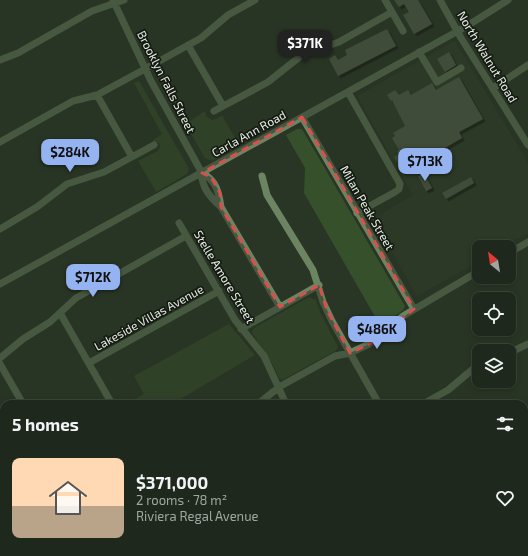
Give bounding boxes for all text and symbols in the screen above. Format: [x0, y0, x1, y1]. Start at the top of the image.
street label: North Walnut Road [455, 8, 521, 105]
street label: Brooklyn Falls Street [135, 28, 199, 136]
pin: $371K [277, 30, 333, 64]
text: $371K [287, 35, 323, 51]
street label: Carla Ann Road [209, 107, 288, 159]
pin: $284K [42, 139, 98, 173]
text: $284K [50, 144, 90, 160]
pin: $713K [397, 148, 453, 182]
text: $713K [407, 153, 443, 169]
street label: Milan Peak Street [338, 163, 398, 253]
street label: Stelle Amore Street [192, 228, 258, 326]
north arrow [472, 240, 516, 284]
map controls [472, 240, 516, 388]
pin: $712K [65, 264, 121, 298]
text: $712K [75, 269, 111, 285]
street label: Lakeside Villas Avenue [92, 281, 206, 353]
button: locate [472, 292, 516, 336]
pin: $486K [349, 316, 405, 350]
text: $486K [357, 321, 397, 337]
button: layers [472, 344, 516, 388]
icon: filters [494, 413, 516, 435]
text: 5 homes [12, 414, 79, 434]
text: $371,000 [136, 472, 208, 492]
icon: home [44, 474, 92, 522]
icon: heart [494, 487, 516, 509]
text: 2 rooms · 78 m² [136, 492, 227, 508]
text: Riviera Regal Avenue [136, 508, 259, 524]

